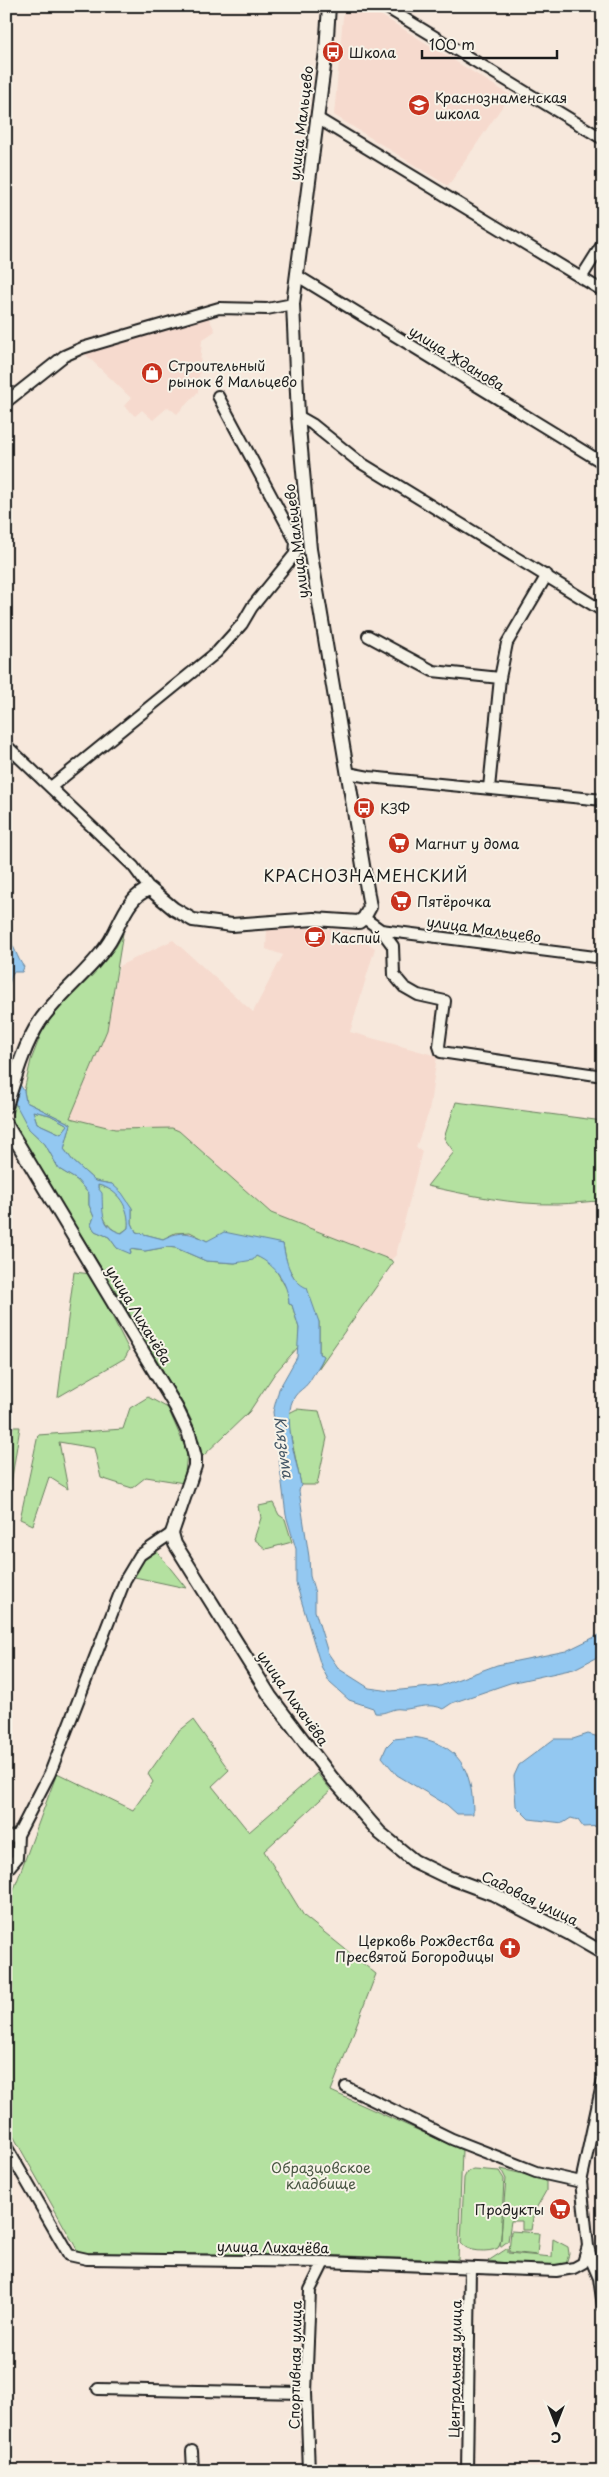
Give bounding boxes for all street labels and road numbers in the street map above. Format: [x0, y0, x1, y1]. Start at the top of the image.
street label: улица Мальцево [284, 64, 318, 182]
street label: улица Жданова [405, 320, 509, 396]
street label: улица Мальцево [279, 482, 313, 600]
street label: улица Мальцево [425, 911, 543, 947]
street label: улица Лихачёва [101, 1261, 177, 1369]
street label: улица Лихачёва [252, 1646, 334, 1750]
street label: Садовая улица [478, 1865, 582, 1931]
street label: улица Лихачёва [217, 2236, 330, 2258]
street label: Спортивная улица [283, 2300, 307, 2429]
street label: Центральная улица [443, 2300, 467, 2438]

